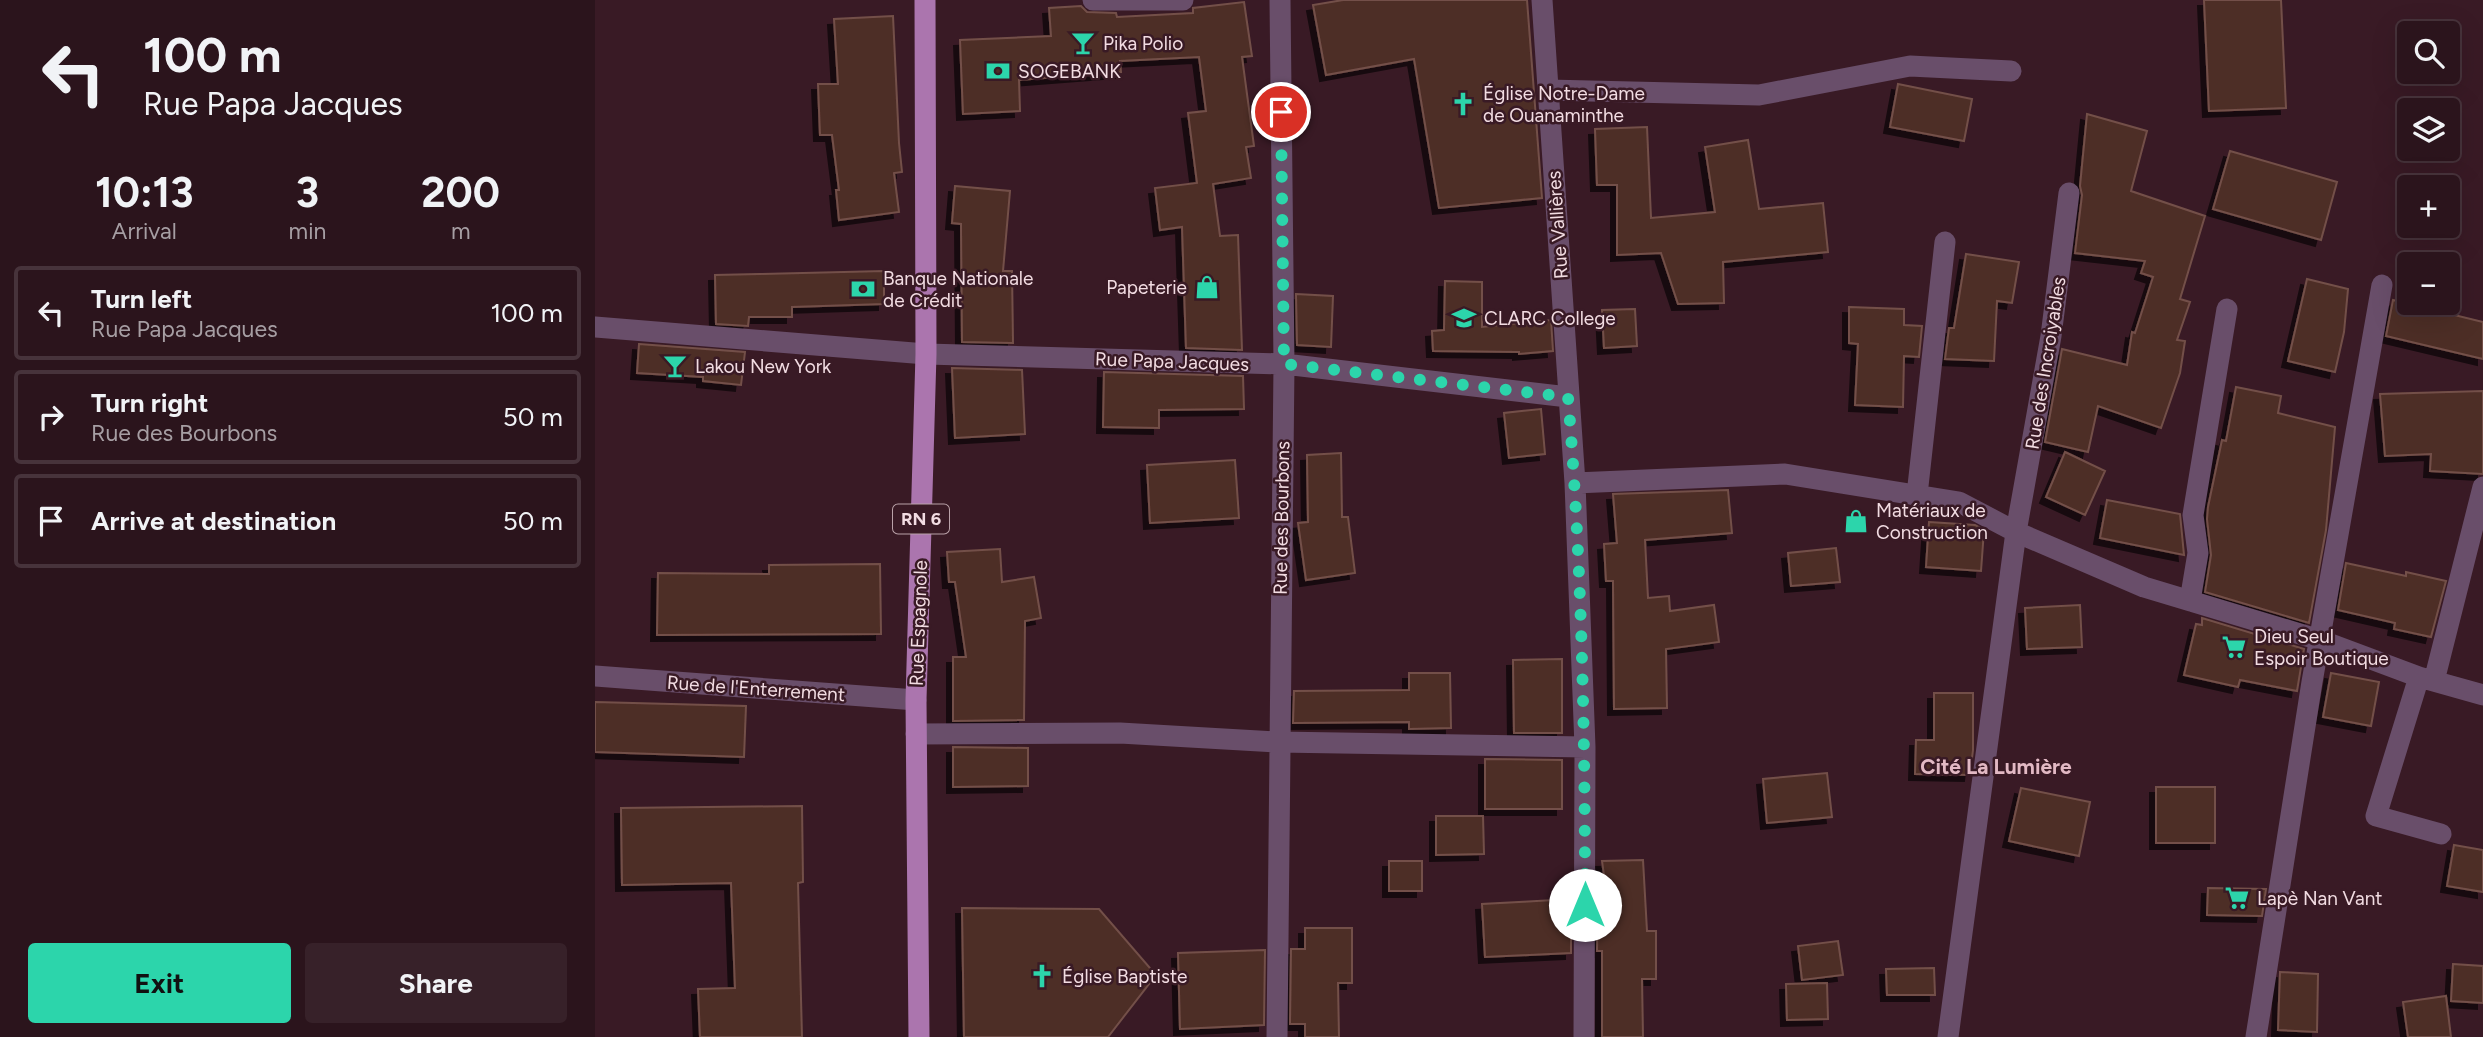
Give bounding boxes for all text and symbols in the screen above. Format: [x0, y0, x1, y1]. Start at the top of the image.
map controls [2397, 21, 2460, 315]
button: search [2397, 21, 2460, 84]
text: 100 m [143, 25, 282, 84]
icon: left [28, 28, 119, 119]
bar icon: Pika Polio [1069, 29, 1097, 57]
place label: Pika Polio [1103, 32, 1183, 55]
bank icon: SOGEBANK [984, 57, 1012, 85]
place label: SOGEBANK [1018, 60, 1121, 83]
pin [1251, 82, 1311, 142]
place label: Église Notre-Dame de Ouanaminthe [1483, 82, 1645, 127]
text: Rue Papa Jacques [143, 85, 403, 123]
church icon: Église Notre-Dame de Ouanaminthe [1449, 90, 1477, 118]
icon: arrive [1262, 93, 1300, 131]
button: layers [2397, 98, 2460, 161]
text: 10:13 [95, 167, 194, 218]
text: 3 [296, 167, 319, 218]
text: 200 [421, 167, 500, 218]
street label: Rue Vallières [1542, 170, 1573, 280]
button: + [2397, 175, 2460, 238]
text: Arrival [112, 217, 177, 245]
text: min [289, 217, 326, 245]
text: m [451, 217, 470, 245]
button: − [2397, 252, 2460, 315]
place label: Banque Nationale de Crédit [883, 267, 1033, 312]
shop icon: Papeterie [1193, 273, 1221, 301]
bank icon: Banque Nationale de Crédit [849, 275, 877, 303]
street label: Rue des Incroiyables [2020, 275, 2071, 451]
place label: Papeterie [1106, 276, 1187, 299]
text: Turn left [91, 283, 192, 315]
icon: left [32, 294, 70, 332]
text: 100 m [490, 297, 563, 329]
school or university icon: CLARC College [1450, 304, 1478, 332]
place label: CLARC College [1484, 307, 1616, 330]
text: Rue Papa Jacques [91, 315, 278, 343]
street label: Rue Papa Jacques [1095, 347, 1250, 376]
bar icon: Lakou New York [661, 352, 689, 380]
place label: Lakou New York [695, 355, 832, 378]
text: Turn right [91, 387, 208, 419]
icon: right [32, 398, 70, 436]
text: 50 m [503, 401, 563, 433]
text: Rue des Bourbons [91, 419, 277, 447]
street label: Rue des Bourbons [1269, 441, 1294, 595]
place label: Matériaux de Construction [1876, 499, 1988, 544]
icon: arrive [32, 502, 70, 540]
road number: RN 6 [893, 504, 949, 534]
text: Arrive at destination [91, 505, 336, 537]
text: 50 m [503, 505, 563, 537]
shop icon: Matériaux de Construction [1842, 507, 1870, 535]
street label: Rue Espagnole [905, 560, 932, 686]
place label: Dieu Seul Espoir Boutique [2254, 625, 2389, 670]
supermarket icon: Dieu Seul Espoir Boutique [2220, 633, 2248, 661]
street label: Rue de l'Enterrement [666, 671, 846, 706]
district label: Cité La Lumière [1920, 754, 2072, 779]
position arrow [1548, 868, 1622, 942]
supermarket icon: Lapè Nan Vant [2223, 884, 2251, 912]
place label: Lapè Nan Vant [2257, 887, 2382, 910]
button: Exit [28, 943, 291, 1023]
button: Share [305, 943, 567, 1023]
church icon: Église Baptiste [1028, 962, 1056, 990]
place label: Église Baptiste [1062, 965, 1187, 988]

